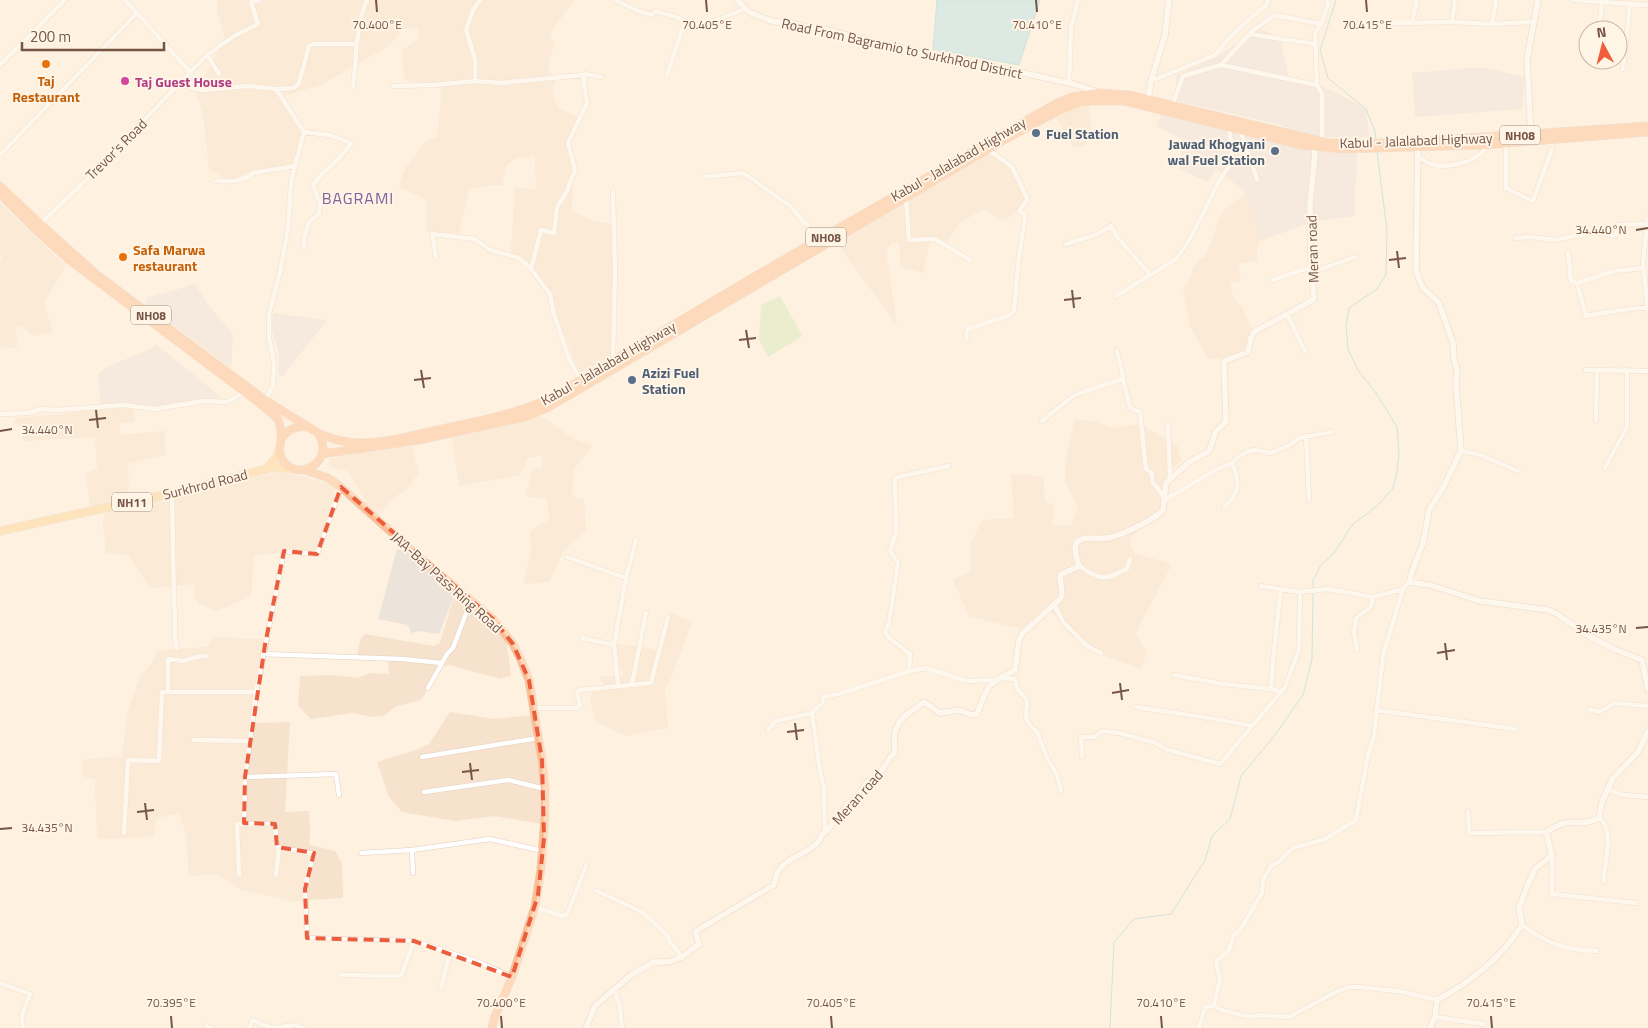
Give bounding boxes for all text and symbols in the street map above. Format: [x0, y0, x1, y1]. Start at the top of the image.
street label: Road From Bagramio to SurkhRod District [780, 12, 1024, 84]
text: 70.400°E [352, 15, 402, 34]
text: 70.405°E [682, 15, 732, 34]
text: 70.410°E [1012, 15, 1062, 34]
text: 70.415°E [1342, 15, 1392, 34]
scale bar [22, 20, 165, 52]
north arrow [1578, 20, 1628, 70]
text: N [1595, 21, 1607, 43]
text: 200 m [30, 25, 71, 48]
marker: Taj Restaurant [40, 58, 52, 70]
place label: Taj Restaurant [12, 70, 80, 107]
place label: Taj Guest House [135, 71, 232, 92]
marker: Taj Guest House [119, 75, 131, 87]
street label: Kabul - Jalalabad Highway [886, 111, 1030, 206]
street label: Trevor's Road [80, 113, 152, 185]
place label: Fuel Station [1046, 123, 1119, 144]
road number: NH08 [1500, 126, 1540, 144]
marker: Fuel Station [1030, 127, 1042, 139]
street label: Kabul - Jalalabad Highway [1339, 127, 1493, 153]
place label: Jawad Khogyani wal Fuel Station [1167, 133, 1265, 170]
marker: Jawad Khogyani wal Fuel Station [1269, 145, 1281, 157]
district label: BAGRAMI [322, 186, 394, 210]
street label: Meran road [1300, 215, 1324, 283]
text: 34.440°N [1575, 220, 1627, 239]
road number: NH08 [806, 228, 846, 246]
place label: Safa Marwa restaurant [133, 239, 205, 276]
marker: Safa Marwa restaurant [117, 251, 129, 263]
road number: NH08 [131, 306, 171, 324]
street label: Kabul - Jalalabad Highway [536, 315, 680, 410]
place label: Azizi Fuel Station [642, 362, 699, 399]
marker: Azizi Fuel Station [626, 374, 638, 386]
text: 34.440°N [21, 420, 73, 439]
street label: Surkhrod Road [160, 463, 250, 505]
road number: NH11 [112, 492, 152, 512]
street label: JAA-Bay Pass Ring Road [387, 526, 507, 638]
text: 34.435°N [1575, 619, 1627, 638]
street label: Meran road [827, 765, 887, 829]
text: 34.435°N [21, 818, 73, 837]
text: 70.395°E [146, 993, 196, 1012]
text: 70.400°E [476, 993, 526, 1012]
text: 70.405°E [806, 993, 856, 1012]
text: 70.410°E [1136, 993, 1186, 1012]
text: 70.415°E [1466, 993, 1516, 1012]

